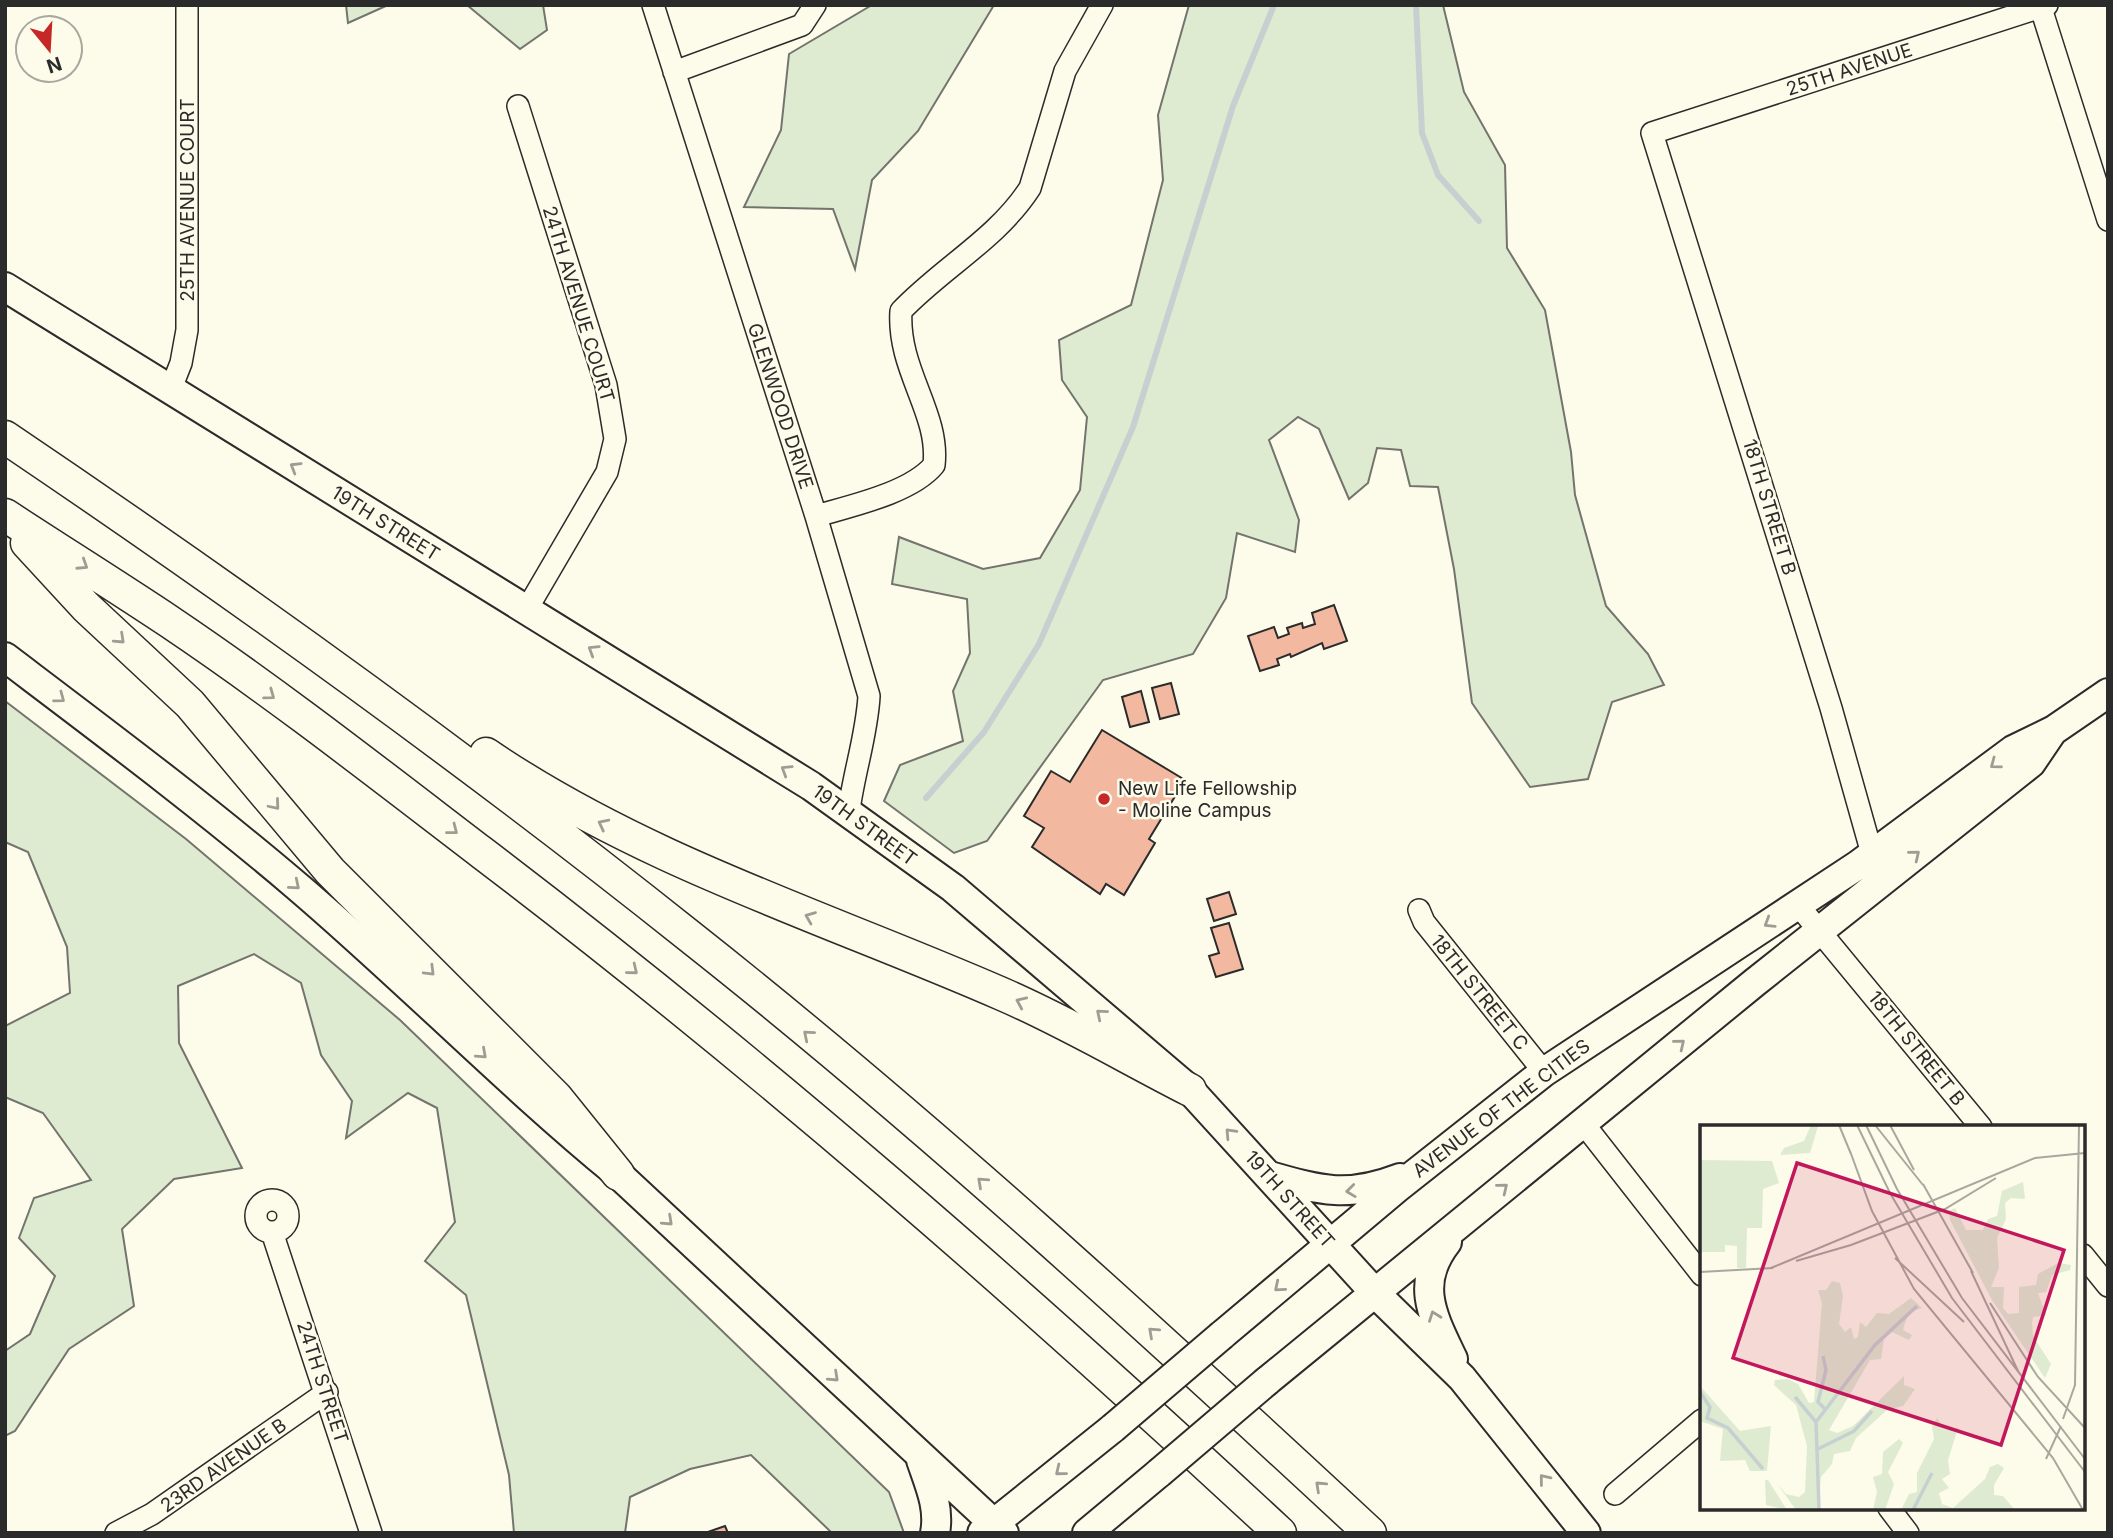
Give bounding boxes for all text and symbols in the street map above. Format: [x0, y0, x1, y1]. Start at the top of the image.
north arrow [14, 14, 84, 84]
street label: 25TH AVENUE [1783, 38, 1915, 101]
text: N [44, 52, 65, 78]
street label: 25TH AVENUE COURT [176, 98, 199, 302]
street label: 24TH AVENUE COURT [538, 203, 619, 405]
street label: GLENWOOD DRIVE [743, 320, 818, 492]
street label: 18TH STREET B [1738, 436, 1801, 578]
one-way arrow [289, 462, 302, 475]
street label: 19TH STREET [327, 481, 444, 566]
one-way arrow [75, 557, 88, 570]
one-way arrow [112, 631, 125, 643]
one-way arrow [587, 646, 600, 659]
one-way arrow [262, 687, 275, 699]
one-way arrow [52, 690, 64, 702]
one-way arrow [1990, 755, 2002, 768]
one-way arrow [781, 766, 794, 779]
place label: New Life Fellowship - Moline Campus [1118, 777, 1297, 822]
street label: 19TH STREET [808, 780, 921, 871]
marker: New Life Fellowship - Moline Campus [1096, 791, 1112, 807]
one-way arrow [267, 797, 279, 810]
one-way arrow [598, 819, 610, 833]
one-way arrow [445, 822, 458, 835]
one-way arrow [1907, 851, 1919, 864]
one-way arrow [287, 877, 300, 889]
one-way arrow [805, 912, 817, 926]
one-way arrow [1763, 914, 1776, 927]
street label: 18TH STREET C [1426, 930, 1533, 1055]
one-way arrow [625, 961, 637, 974]
one-way arrow [422, 963, 435, 976]
street label: 18TH STREET B [1863, 986, 1970, 1110]
one-way arrow [1016, 997, 1029, 1011]
one-way arrow [1097, 1010, 1110, 1022]
one-way arrow [804, 1030, 816, 1043]
street label: AVENUE OF THE CITIES [1408, 1034, 1594, 1183]
one-way arrow [1671, 1040, 1684, 1052]
one-way arrow [474, 1046, 487, 1058]
inset map [1700, 1125, 2085, 1510]
one-way arrow [1226, 1128, 1238, 1141]
street label: 19TH STREET [1240, 1146, 1339, 1253]
one-way arrow [977, 1178, 990, 1190]
one-way arrow [1345, 1183, 1356, 1198]
one-way arrow [1496, 1183, 1508, 1196]
one-way arrow [660, 1213, 673, 1225]
one-way arrow [1274, 1279, 1286, 1292]
one-way arrow [1428, 1310, 1442, 1322]
street label: 24TH STREET [292, 1318, 353, 1446]
one-way arrow [1148, 1327, 1161, 1340]
one-way arrow [826, 1368, 839, 1381]
street label: 23RD AVENUE B [156, 1413, 291, 1517]
one-way arrow [1055, 1462, 1068, 1475]
one-way arrow [1540, 1475, 1552, 1488]
one-way arrow [1315, 1482, 1328, 1495]

